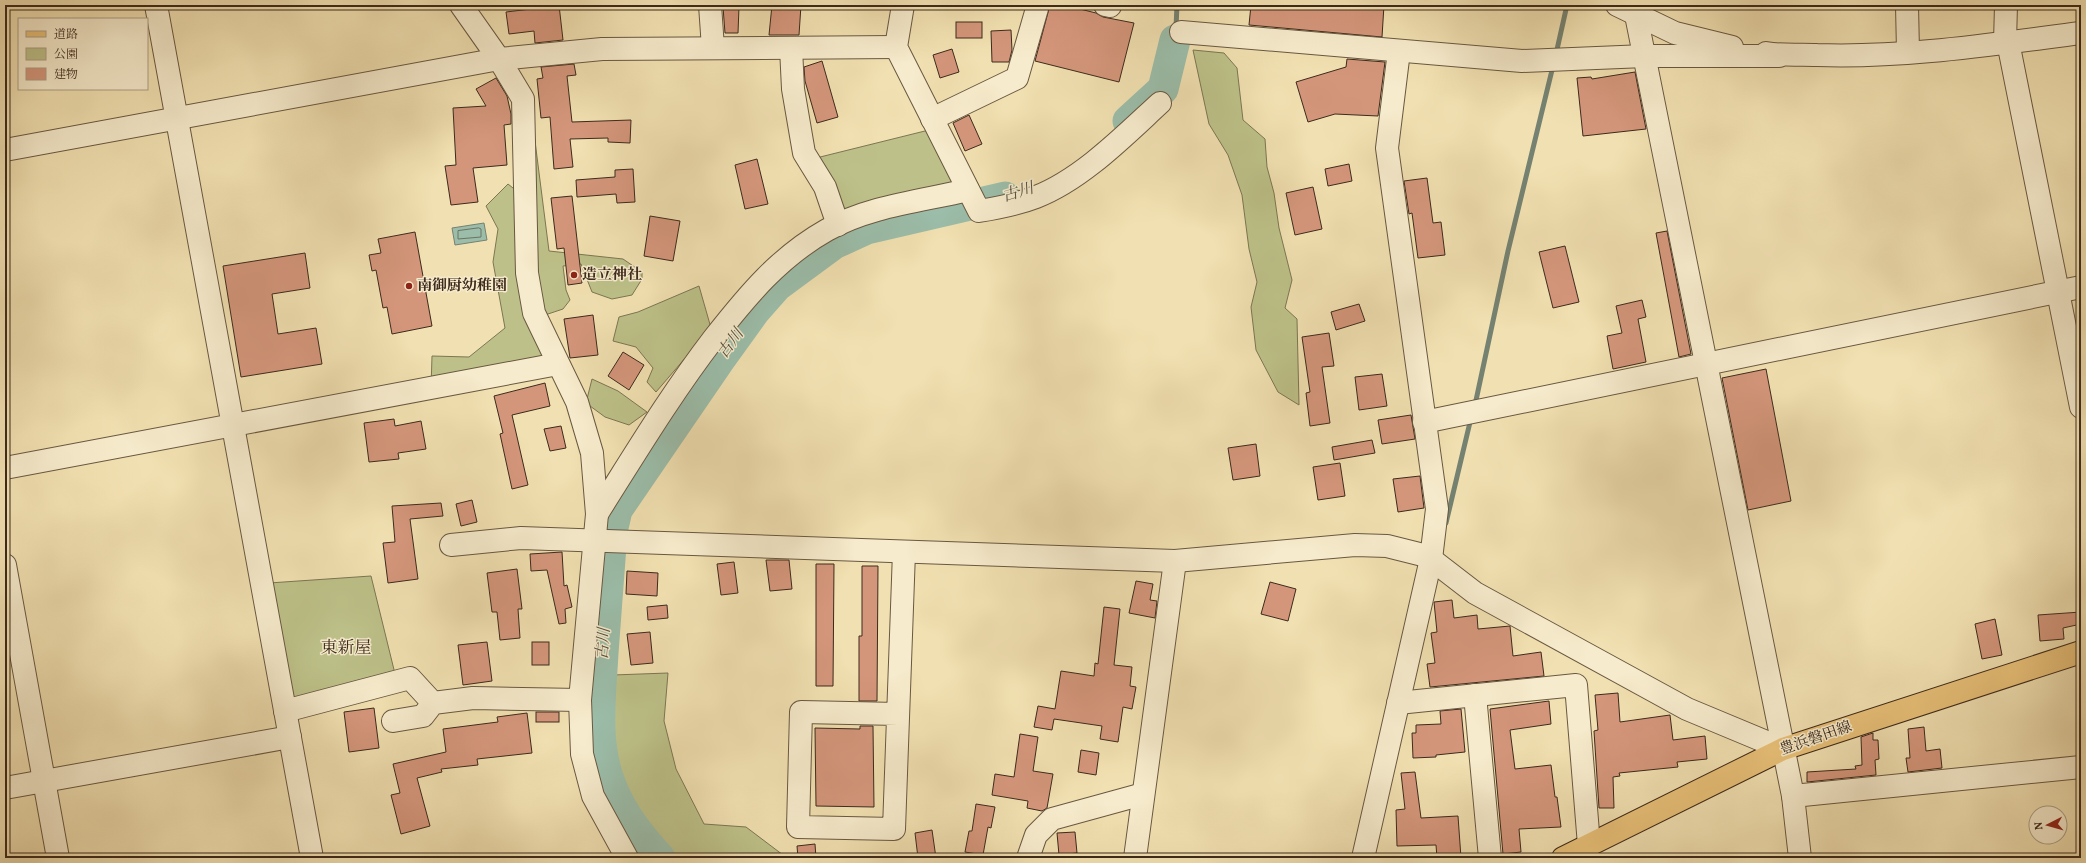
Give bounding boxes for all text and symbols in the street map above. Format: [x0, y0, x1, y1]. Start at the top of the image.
legend [18, 18, 148, 90]
text: 道路 [54, 27, 78, 43]
text: 公園 [54, 47, 78, 63]
text: 建物 [54, 67, 78, 83]
water label: 古川 [999, 177, 1038, 208]
place label: 造立神社 [582, 265, 642, 286]
marker: 造立神社 [569, 270, 579, 280]
place label: 南御厨幼稚園 [417, 276, 507, 297]
marker: 南御厨幼稚園 [404, 281, 414, 291]
water label: 古川 [713, 323, 750, 363]
water label: 古川 [592, 625, 616, 661]
district label: 東新屋 [321, 637, 372, 660]
street label: 豊浜磐田線 [1777, 717, 1855, 761]
north arrow [2028, 805, 2068, 845]
text: N [2032, 821, 2047, 831]

